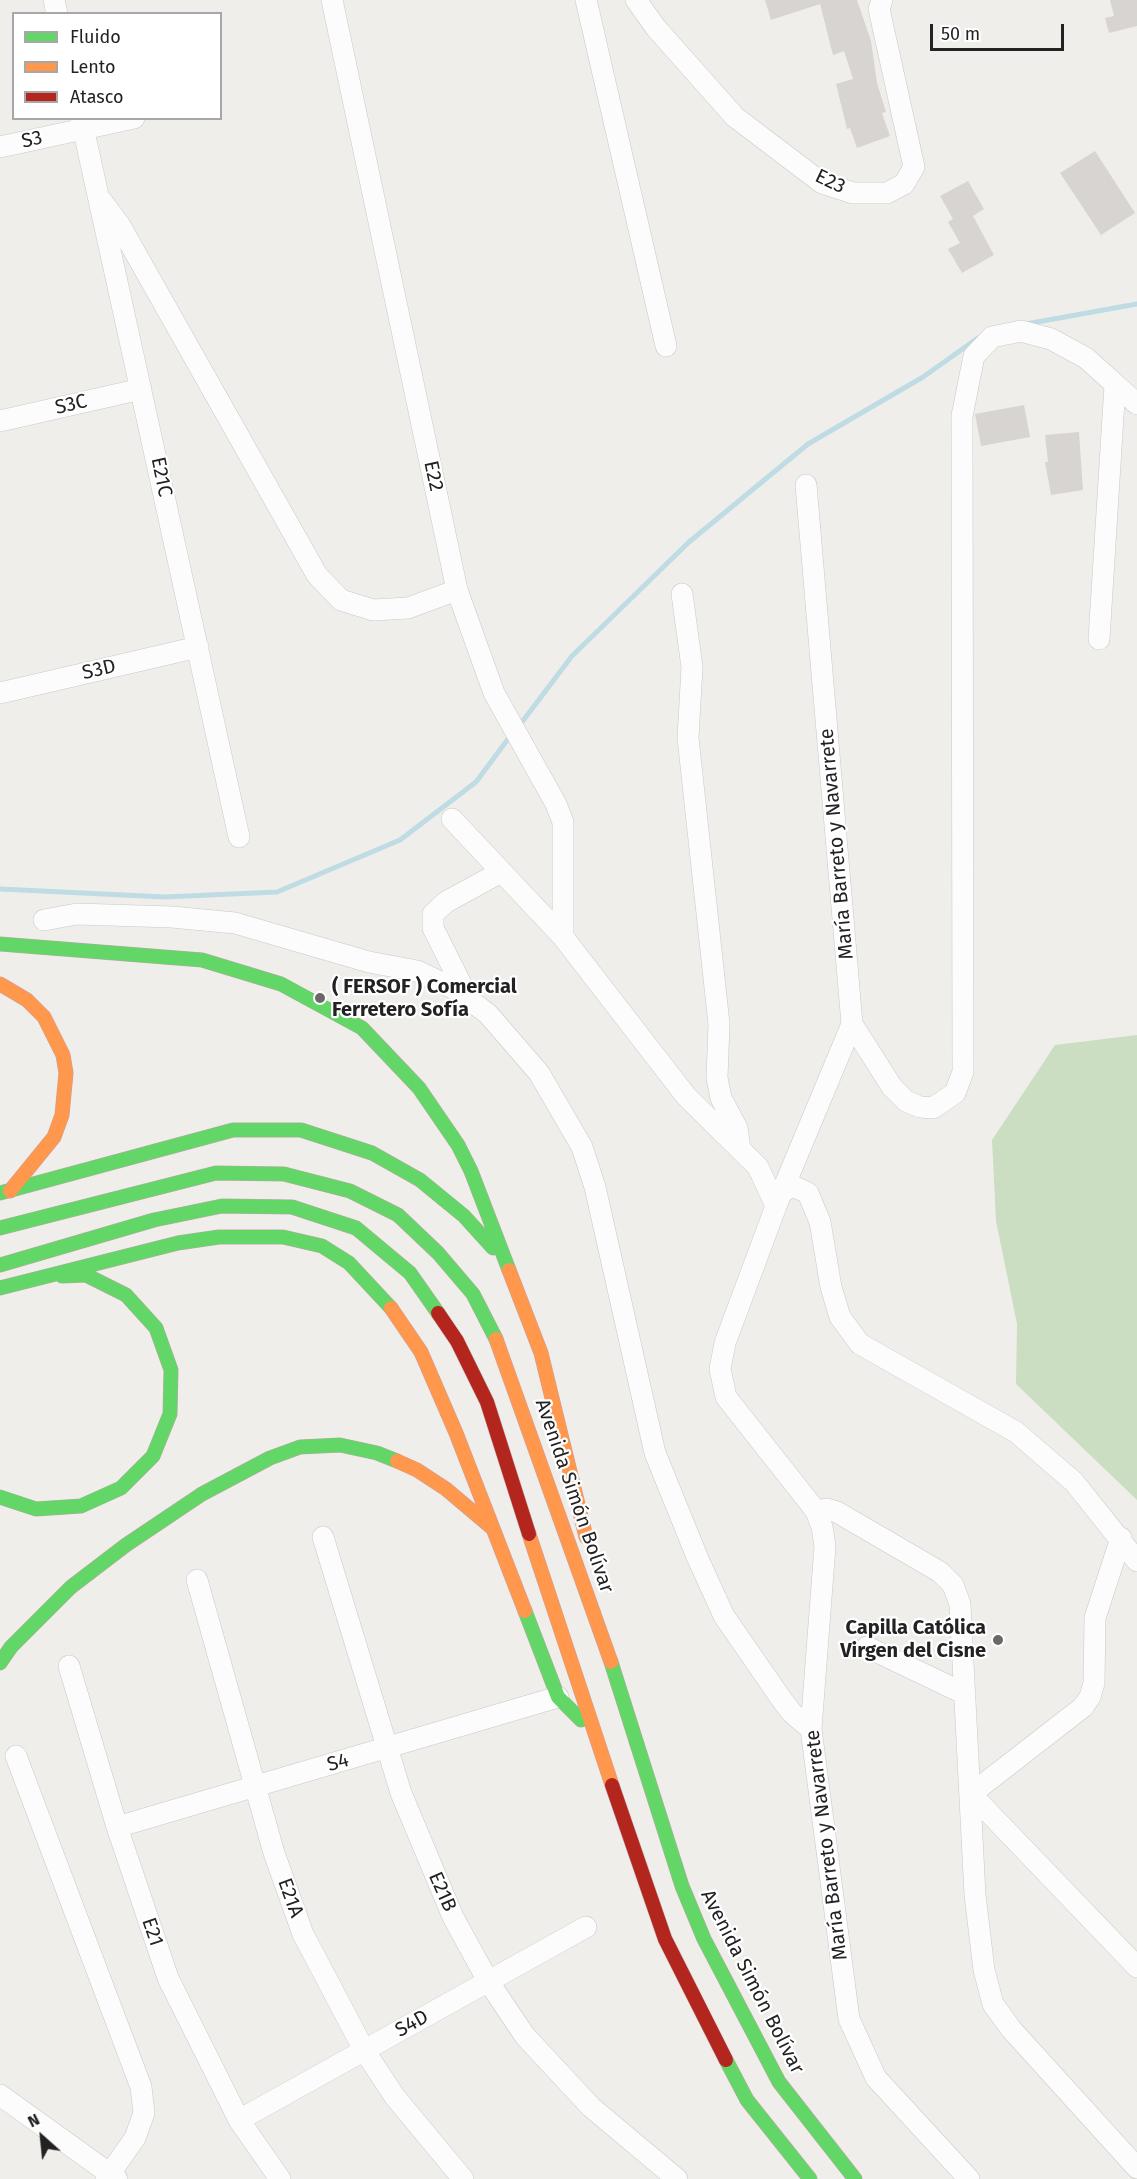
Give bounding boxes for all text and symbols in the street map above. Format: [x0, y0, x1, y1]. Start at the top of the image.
legend [12, 12, 222, 120]
scale bar [933, 12, 1066, 50]
text: 50 m [941, 23, 980, 45]
text: Fluido [70, 26, 121, 48]
text: Lento [70, 56, 116, 78]
text: Atasco [70, 86, 123, 108]
street label: S3 [19, 126, 45, 154]
street label: E23 [811, 165, 849, 199]
street label: S3C [53, 390, 89, 420]
street label: E21C [145, 455, 177, 499]
street label: E22 [418, 459, 448, 493]
street label: S3D [80, 655, 118, 685]
street label: María Barreto y Navarrete [815, 727, 859, 961]
place label: ( FERSOF ) Comercial Ferretero Sofía [332, 975, 517, 1022]
marker: ( FERSOF ) Comercial Ferretero Sofía [313, 991, 327, 1005]
street label: Avenida Simón Bolívar [530, 1396, 618, 1596]
place label: Capilla Católica Virgen del Cisne [840, 1616, 986, 1663]
marker: Capilla Católica Virgen del Cisne [991, 1633, 1005, 1647]
street label: María Barreto y Navarrete [801, 1728, 853, 1962]
street label: S4 [324, 1748, 352, 1778]
street label: E21B [423, 1868, 461, 1916]
street label: E21A [272, 1875, 308, 1921]
street label: Avenida Simón Bolívar [695, 1886, 809, 2078]
street label: E21 [136, 1914, 168, 1950]
street label: S4D [391, 2005, 433, 2043]
north arrow [12, 2107, 72, 2167]
text: N [25, 2110, 43, 2131]

